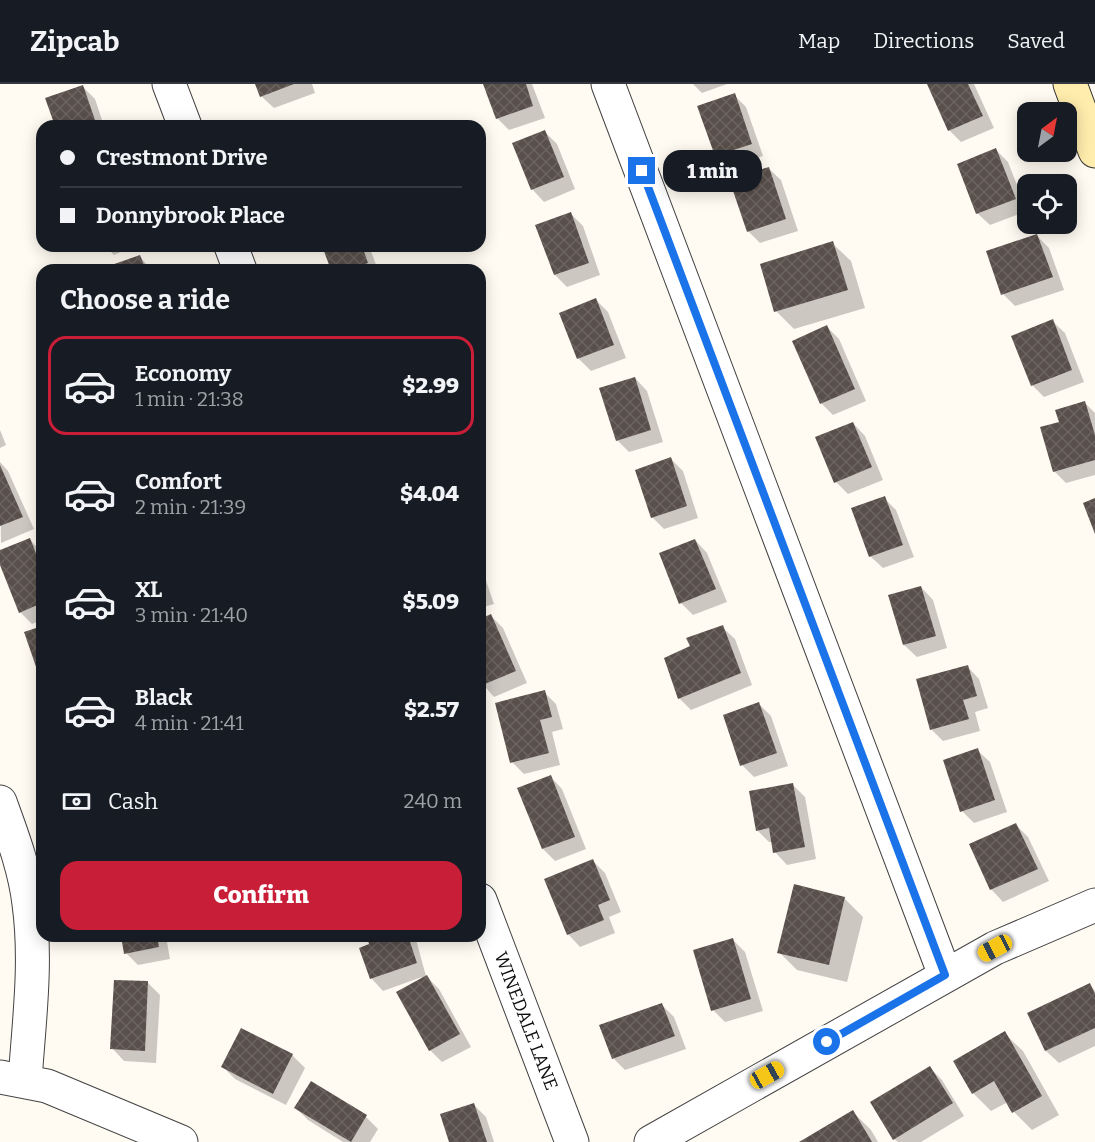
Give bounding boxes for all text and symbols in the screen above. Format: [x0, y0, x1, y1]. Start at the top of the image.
text: Zipcab [30, 25, 119, 58]
text: Map [798, 28, 840, 54]
text: Directions [873, 28, 974, 54]
text: Saved [1007, 28, 1065, 54]
north arrow [1017, 102, 1077, 162]
map controls [1017, 102, 1077, 234]
text: Crestmont Drive [96, 144, 268, 171]
callout: 1 min [663, 150, 762, 192]
route end [628, 157, 655, 184]
text: 1 min [687, 159, 738, 183]
button: locate [1017, 174, 1077, 234]
text: Donnybrook Place [96, 202, 285, 229]
text: Choose a ride [60, 284, 230, 316]
icon: car [63, 359, 117, 413]
text: Economy [135, 360, 231, 387]
text: $2.99 [402, 372, 459, 399]
text: 1 min · 21:38 [135, 387, 244, 411]
icon: car [63, 467, 117, 521]
text: Comfort [135, 468, 222, 495]
text: $4.04 [400, 480, 459, 507]
text: 2 min · 21:39 [135, 495, 246, 519]
icon: car [63, 575, 117, 629]
text: XL [135, 576, 162, 603]
text: $5.09 [402, 588, 459, 615]
text: 3 min · 21:40 [135, 603, 248, 627]
icon: car [63, 683, 117, 737]
text: Black [135, 684, 192, 711]
text: $2.57 [404, 696, 459, 723]
text: 4 min · 21:41 [135, 711, 244, 735]
icon: cash [60, 785, 93, 818]
text: Cash [108, 788, 158, 815]
text: 240 m [404, 789, 462, 813]
button: Confirm [60, 861, 462, 930]
car [975, 932, 1015, 964]
street label: WINEDALE LANE [489, 949, 563, 1093]
route start [813, 1028, 840, 1055]
car [747, 1058, 787, 1092]

